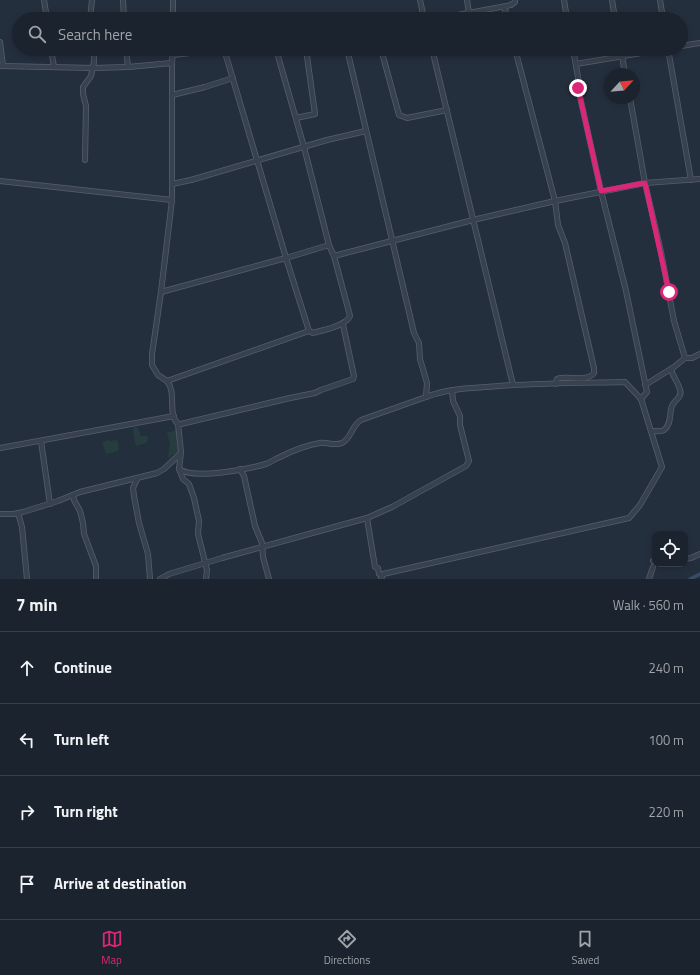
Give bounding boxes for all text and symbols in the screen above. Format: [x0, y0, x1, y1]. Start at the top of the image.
search box [12, 12, 688, 56]
icon: search [26, 23, 48, 45]
text: Search here [58, 23, 132, 46]
north arrow [604, 68, 640, 104]
route end [569, 79, 587, 97]
route start [660, 283, 678, 301]
map controls [652, 531, 688, 567]
button: locate [652, 531, 688, 567]
text: 7 min [16, 592, 57, 618]
text: Walk · 560 m [613, 595, 684, 615]
text: Continue [54, 656, 112, 679]
icon: ahead [16, 657, 38, 679]
text: 240 m [648, 658, 684, 678]
text: Turn left [54, 728, 109, 751]
icon: left [16, 729, 38, 751]
text: 100 m [648, 730, 684, 750]
text: Turn right [54, 800, 118, 823]
icon: right [16, 801, 38, 823]
text: 220 m [648, 802, 684, 822]
text: Arrive at destination [54, 872, 187, 895]
icon: arrive [16, 873, 38, 895]
tab: Map [101, 928, 123, 968]
tab: Directions [324, 928, 370, 968]
tab: Saved [571, 928, 599, 968]

